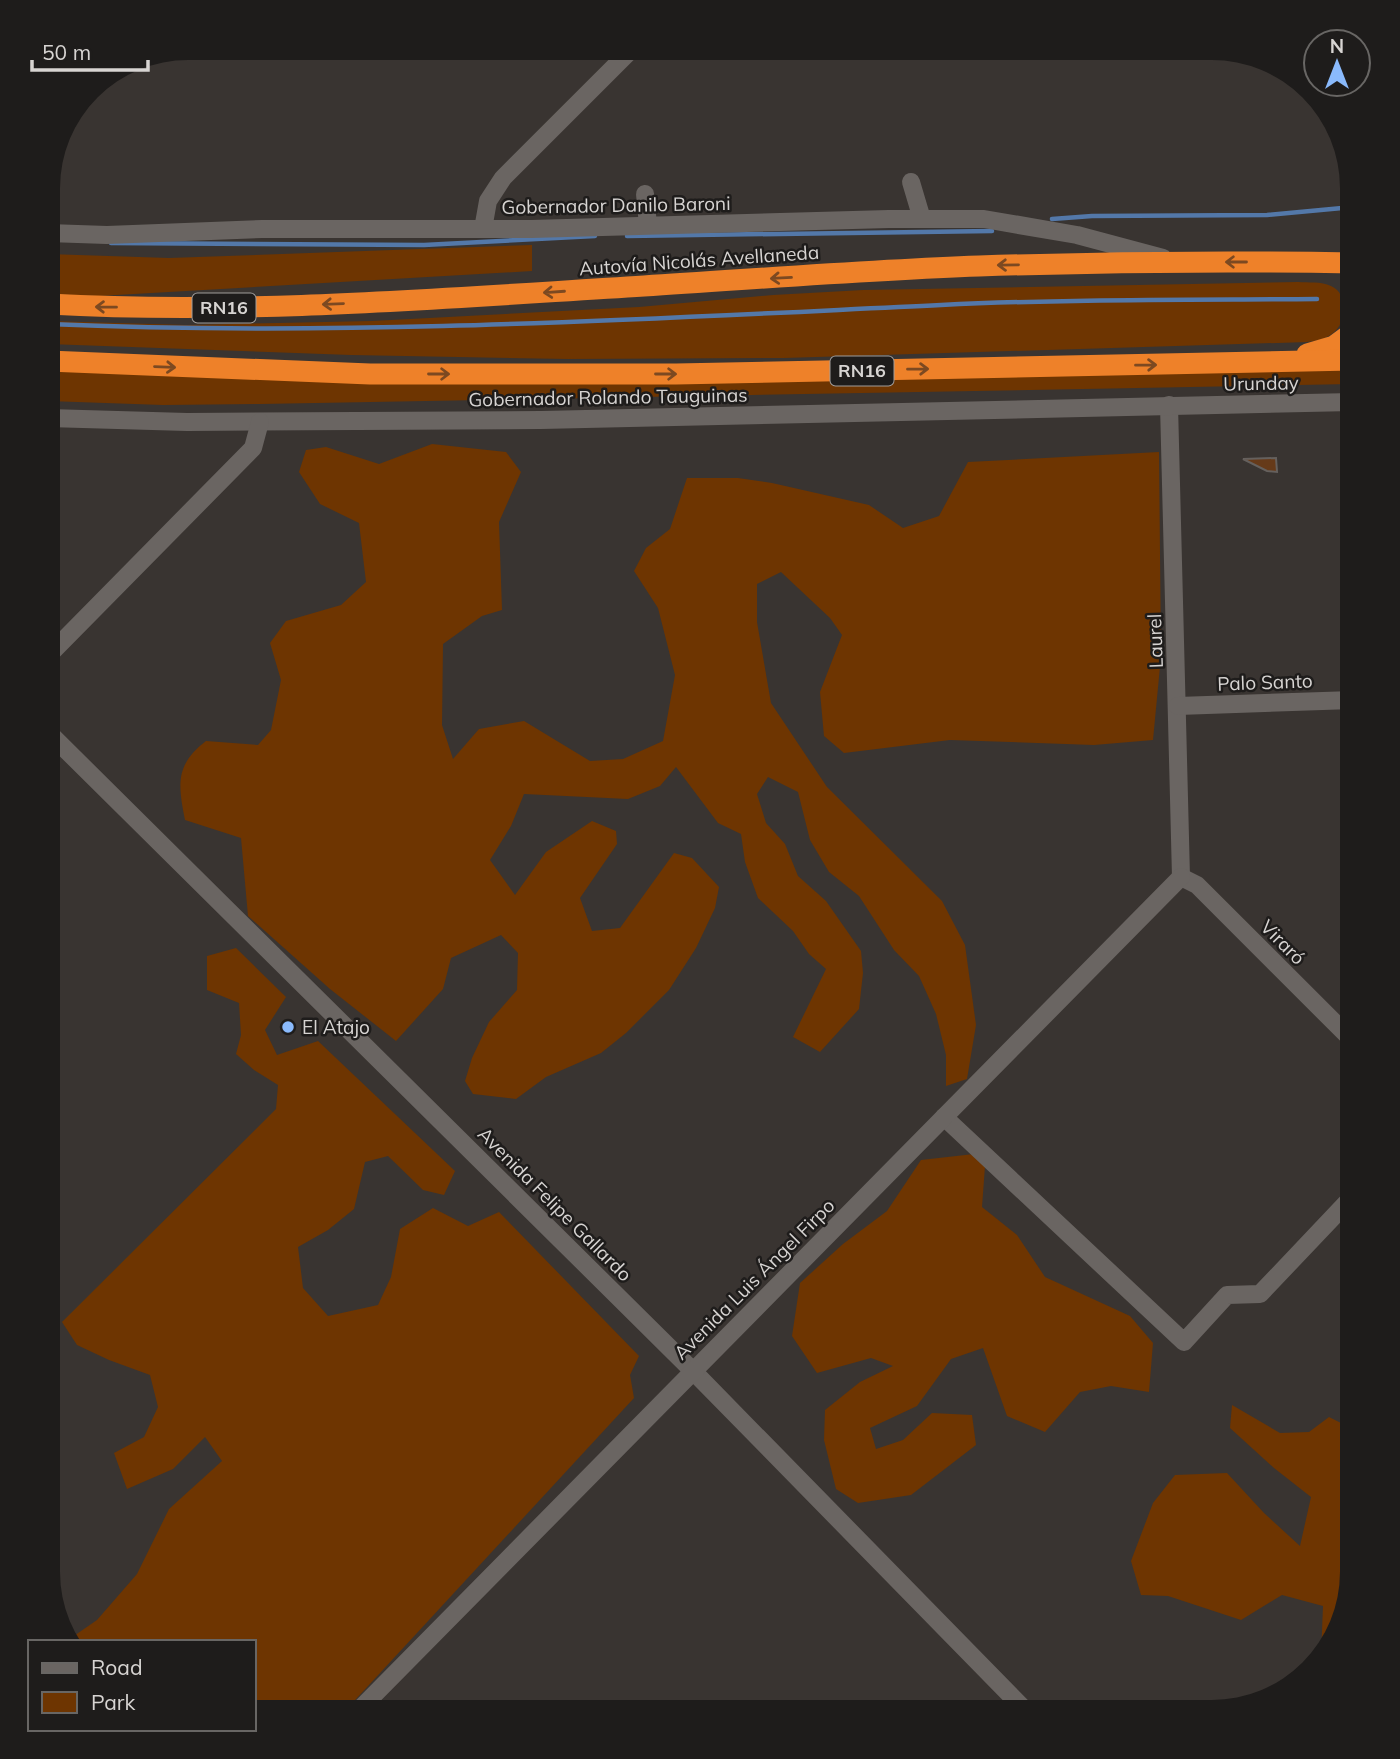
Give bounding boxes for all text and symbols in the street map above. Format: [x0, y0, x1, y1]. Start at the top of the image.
scale bar [32, 28, 147, 72]
north arrow [1302, 28, 1372, 98]
text: N [1330, 34, 1344, 58]
text: 50 m [42, 39, 91, 65]
street label: Gobernador Danilo Baroni [501, 191, 731, 219]
street label: Autovía Nicolás Avellaneda [578, 240, 820, 280]
one-way arrow [1224, 255, 1247, 269]
one-way arrow [997, 259, 1020, 272]
one-way arrow [770, 272, 793, 285]
one-way arrow [543, 286, 566, 299]
road number: RN16 [192, 294, 256, 322]
one-way arrow [322, 298, 345, 311]
one-way arrow [94, 300, 117, 314]
road number: RN16 [830, 356, 894, 386]
one-way arrow [1134, 358, 1157, 372]
one-way arrow [153, 360, 176, 373]
one-way arrow [906, 363, 929, 376]
one-way arrow [427, 367, 450, 381]
one-way arrow [654, 367, 677, 381]
street label: Urunday [1223, 370, 1299, 396]
street label: Gobernador Rolando Tauguinas [468, 383, 748, 411]
street label: Laurel [1142, 613, 1168, 669]
street label: Palo Santo [1217, 668, 1313, 696]
street label: Viraró [1256, 915, 1310, 969]
place label: El Atajo [302, 1015, 370, 1039]
marker: El Atajo [280, 1019, 296, 1035]
street label: Avenida Felipe Gallardo [473, 1122, 637, 1286]
street label: Avenida Luis Ángel Firpo [668, 1193, 840, 1365]
legend [28, 1640, 256, 1731]
text: Road [91, 1654, 142, 1680]
text: Park [91, 1689, 135, 1715]

